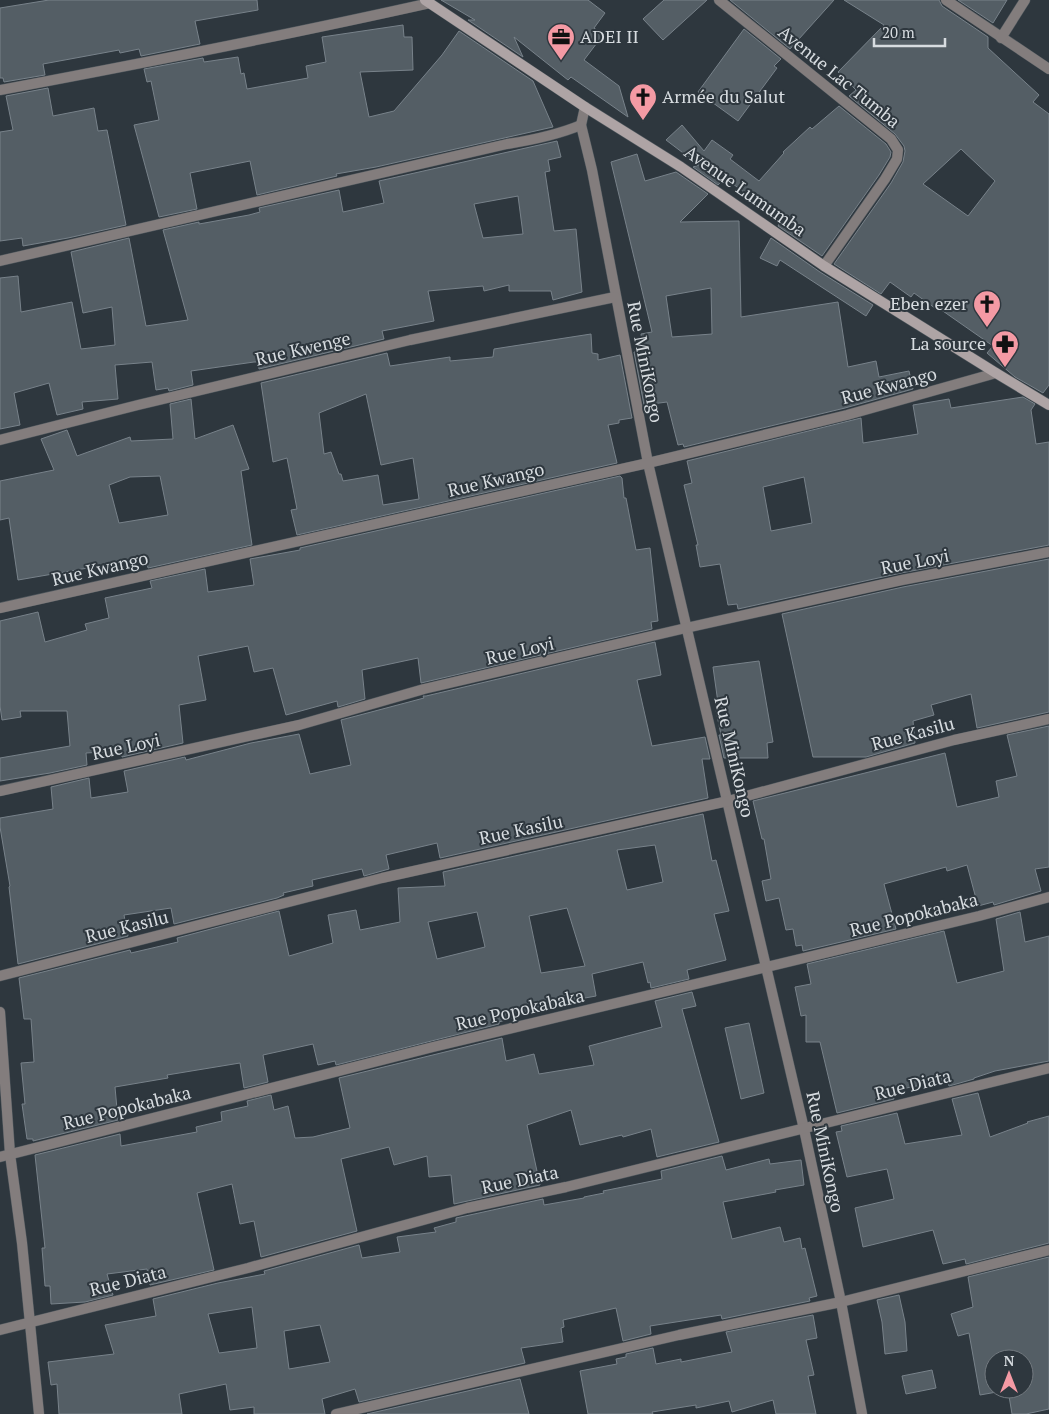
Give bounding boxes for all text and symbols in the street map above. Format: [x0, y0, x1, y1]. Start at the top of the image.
scale bar [874, 15, 945, 47]
street label: Avenue Lac Tumba [774, 20, 906, 133]
office icon: ADEI II [546, 22, 576, 61]
text: 20 m [882, 22, 915, 42]
place label: ADEI II [580, 24, 639, 48]
church icon: Armée du Salut [628, 82, 658, 121]
place label: Armée du Salut [662, 84, 785, 108]
street label: Avenue Lumumba [680, 139, 811, 241]
church icon: Eben ezer [972, 289, 1002, 328]
place label: Eben ezer [890, 291, 968, 315]
street label: Rue MiniKongo [622, 299, 670, 425]
street label: Rue Kwenge [253, 325, 353, 371]
pharmacy icon: La source [990, 329, 1020, 368]
place label: La source [911, 331, 986, 355]
street label: Rue Kwango [838, 361, 939, 409]
street label: Rue Kwango [445, 456, 546, 502]
street label: Rue Loyi [879, 543, 951, 579]
street label: Rue Kwango [49, 545, 150, 591]
street label: Rue Loyi [483, 631, 556, 670]
street label: Rue MiniKongo [709, 694, 761, 820]
street label: Rue Kasilu [869, 710, 957, 756]
street label: Rue Loyi [89, 727, 162, 765]
street label: Rue Kasilu [477, 808, 565, 850]
street label: Rue Popokabaka [847, 887, 980, 942]
street label: Rue Kasilu [83, 904, 171, 948]
street label: Rue Popokabaka [453, 983, 586, 1035]
street label: Rue Diata [872, 1063, 954, 1105]
street label: Rue Popokabaka [60, 1080, 193, 1135]
street label: Rue MiniKongo [801, 1089, 851, 1215]
street label: Rue Diata [479, 1159, 561, 1199]
street label: Rue Diata [87, 1259, 169, 1301]
north arrow [984, 1349, 1034, 1399]
text: N [1004, 1351, 1015, 1370]

